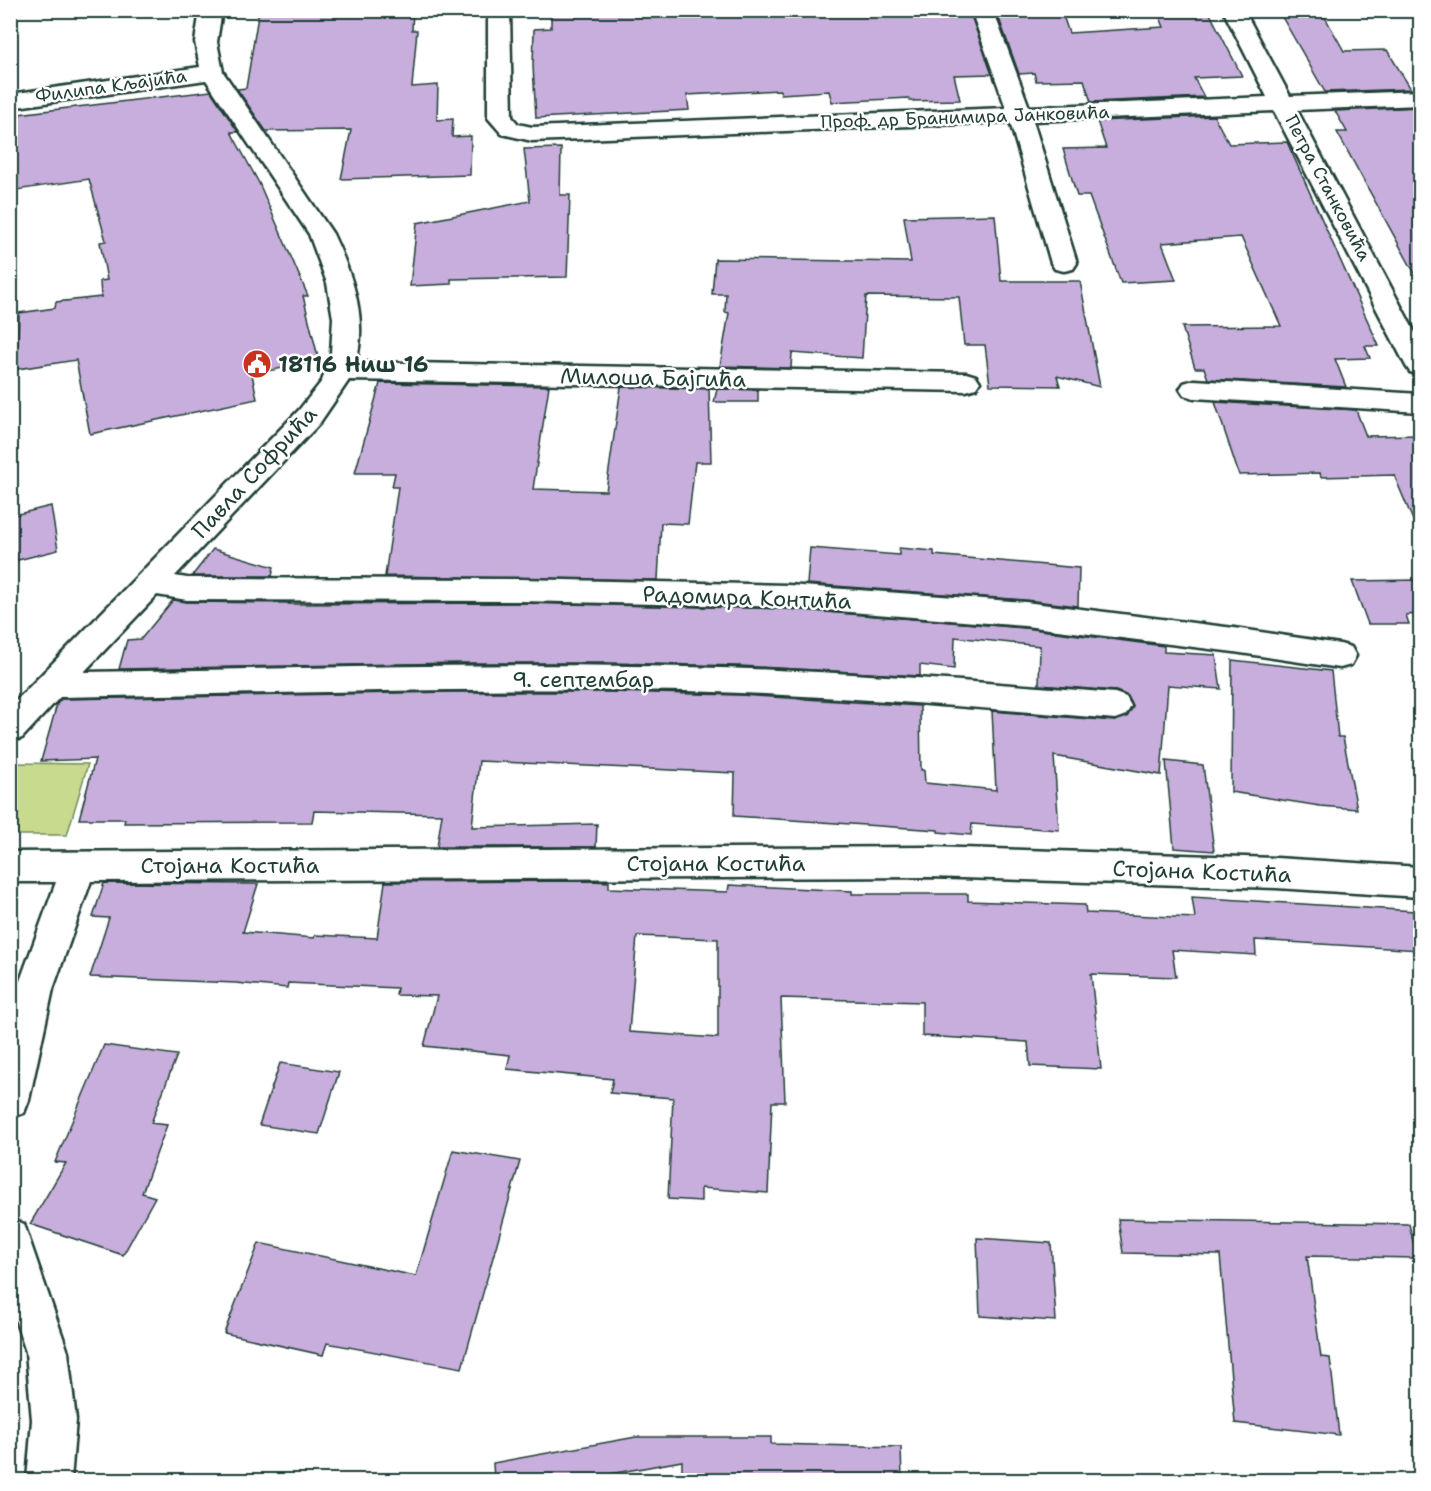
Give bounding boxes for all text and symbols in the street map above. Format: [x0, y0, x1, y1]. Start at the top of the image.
street label: Филипа Кљајића [34, 63, 188, 109]
street label: Проф. др Бранимира Јанковића [820, 100, 1110, 134]
street label: Петра Станковића [1279, 111, 1377, 265]
public building icon: 18116 Ниш 16 [241, 348, 273, 380]
place label: 18116 Ниш 16 [278, 350, 428, 379]
street label: Милоша Бајгића [560, 361, 747, 394]
street label: Павла Софрића [185, 400, 323, 545]
street label: Радомира Контића [642, 579, 852, 616]
street label: 9. септембар [512, 665, 654, 694]
street label: Стојана Костића [626, 849, 806, 878]
street label: Стојана Костића [140, 851, 320, 880]
street label: Стојана Костића [1112, 854, 1292, 889]

